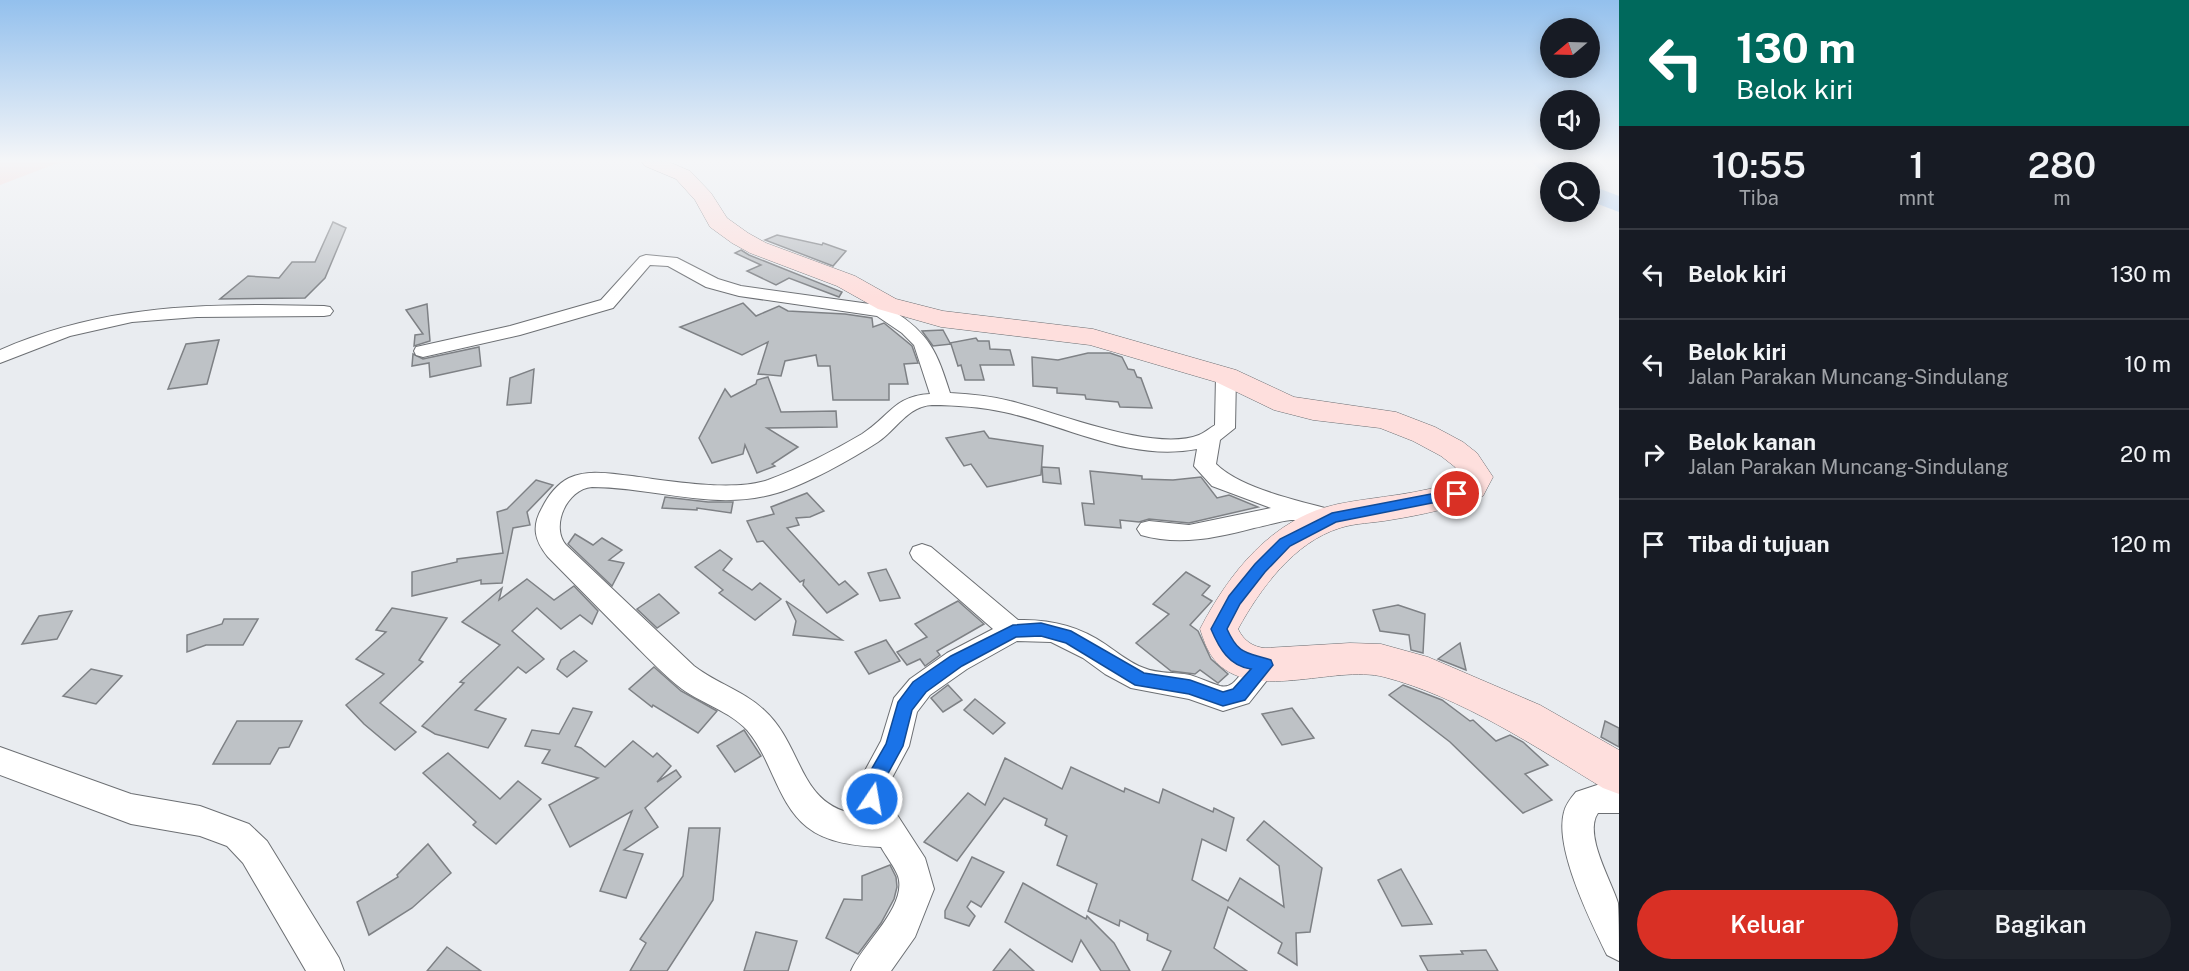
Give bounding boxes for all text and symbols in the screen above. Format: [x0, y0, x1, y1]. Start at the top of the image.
north arrow [1540, 18, 1600, 78]
map controls [1540, 18, 1600, 222]
text: 130 m [1736, 23, 1856, 72]
icon: left [1637, 24, 1715, 102]
text: Belok kiri [1736, 73, 1853, 105]
button: sound [1540, 90, 1600, 150]
text: 10:55 [1712, 144, 1806, 186]
text: 1 [1909, 144, 1924, 186]
text: 280 [2028, 144, 2096, 186]
button: search [1540, 162, 1600, 222]
text: Tiba [1739, 186, 1779, 210]
text: mnt [1899, 186, 1935, 210]
text: m [2053, 186, 2071, 210]
icon: left [1637, 258, 1670, 291]
text: Belok kiri [1688, 261, 1786, 287]
text: 130 m [2110, 261, 2171, 287]
text: Belok kiri [1688, 339, 1786, 365]
icon: left [1637, 348, 1670, 381]
text: 10 m [2124, 351, 2171, 377]
text: Jalan Parakan Muncang-Sindulang [1688, 365, 2009, 389]
text: Belok kanan [1688, 429, 1816, 455]
icon: right [1637, 438, 1670, 471]
text: 20 m [2120, 441, 2171, 467]
text: Jalan Parakan Muncang-Sindulang [1688, 455, 2009, 479]
pin [1431, 468, 1482, 519]
icon: arrive [1440, 477, 1473, 510]
icon: arrive [1637, 528, 1670, 561]
text: Tiba di tujuan [1688, 531, 1829, 557]
text: 120 m [2111, 531, 2171, 557]
position arrow [840, 767, 904, 831]
button: Keluar [1637, 890, 1898, 959]
button: Bagikan [1910, 890, 2171, 959]

